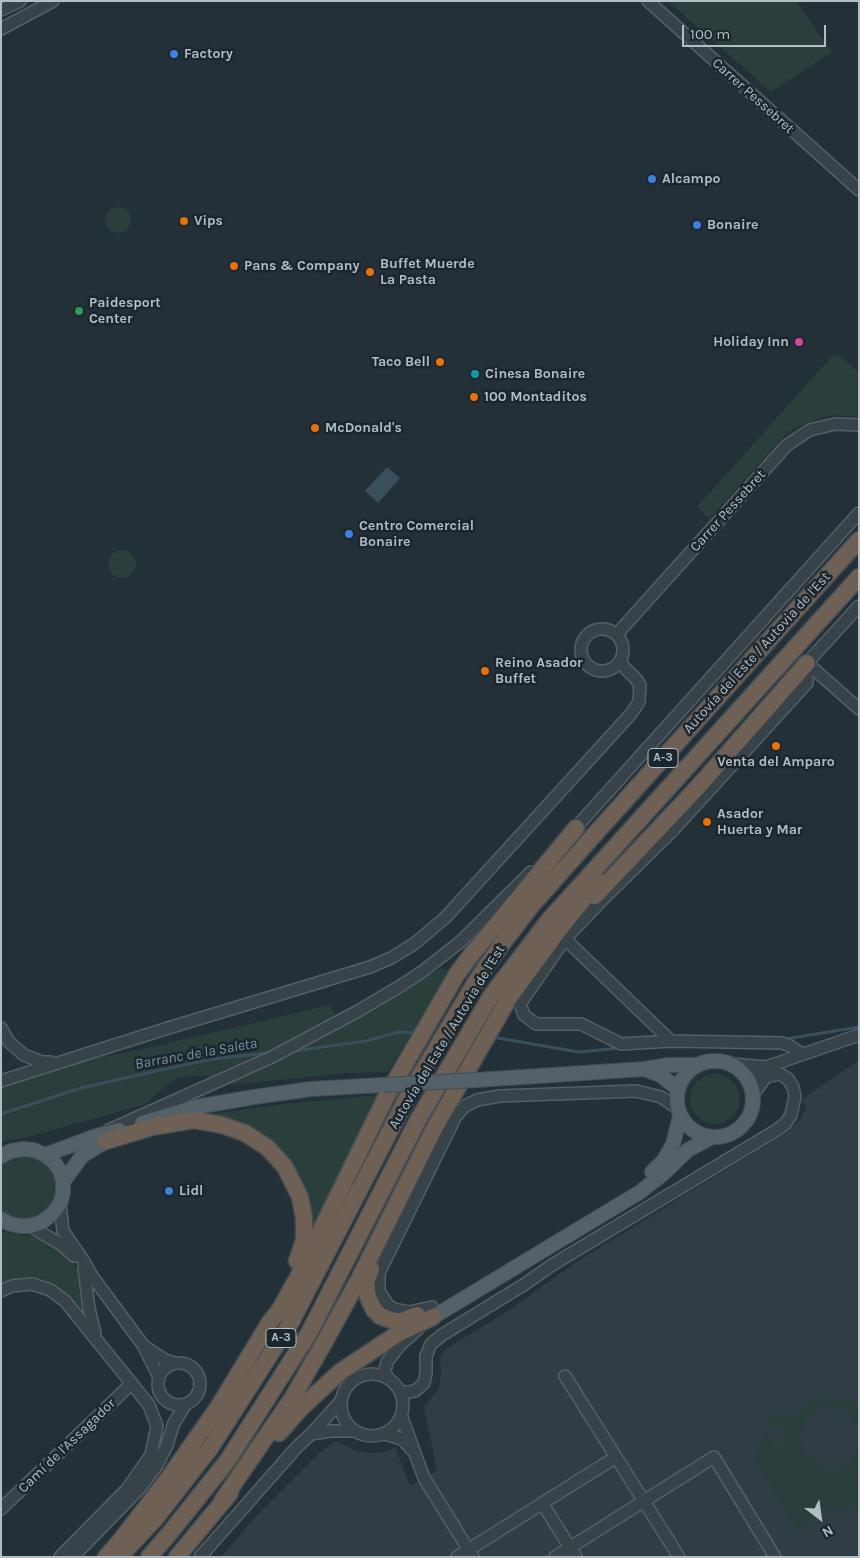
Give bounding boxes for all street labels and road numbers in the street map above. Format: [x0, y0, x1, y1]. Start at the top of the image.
street label: Carrer Pessebret [708, 55, 798, 137]
street label: Carrer Pessebret [687, 466, 769, 556]
street label: Autovía del Este / Autovia de l'Est [680, 569, 834, 737]
road number: A-3 [648, 748, 678, 768]
street label: Autovía del Este / Autovia de l'Est [385, 942, 509, 1132]
road number: A-3 [266, 1329, 296, 1348]
street label: Camí de l'Assagador [15, 1395, 119, 1497]

